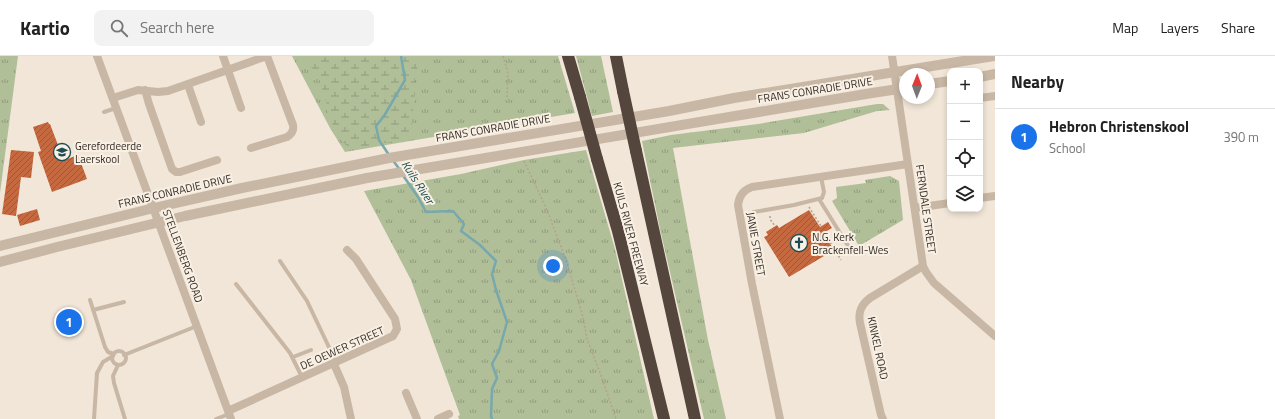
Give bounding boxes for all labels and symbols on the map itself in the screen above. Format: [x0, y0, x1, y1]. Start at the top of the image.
north arrow [899, 68, 935, 104]
street label: FRANS CONRADIE DRIVE [756, 73, 874, 107]
street label: FRANS CONRADIE DRIVE [434, 110, 552, 146]
place label: Gerefordeerde Laerskool [75, 138, 142, 167]
school or university icon: Gerefordeerde Laerskool [52, 142, 72, 162]
water label: Kuils River [397, 156, 440, 209]
street label: FERNDALE STREET [912, 163, 940, 255]
street label: FRANS CONRADIE DRIVE [117, 170, 233, 212]
street label: KUILS RIVER FREEWAY [609, 180, 653, 288]
street label: STELLENBERG ROAD [159, 207, 207, 305]
street label: JANIE STREET [742, 211, 770, 278]
place label: N.G. Kerk Brackenfell-Wes [812, 229, 888, 258]
church icon: N.G. Kerk Brackenfell-Wes [789, 233, 809, 253]
your location [543, 256, 563, 276]
pin: 1 [56, 307, 82, 337]
street label: KINKEL ROAD [864, 315, 892, 381]
street label: DE OEWER STREET [297, 322, 387, 374]

